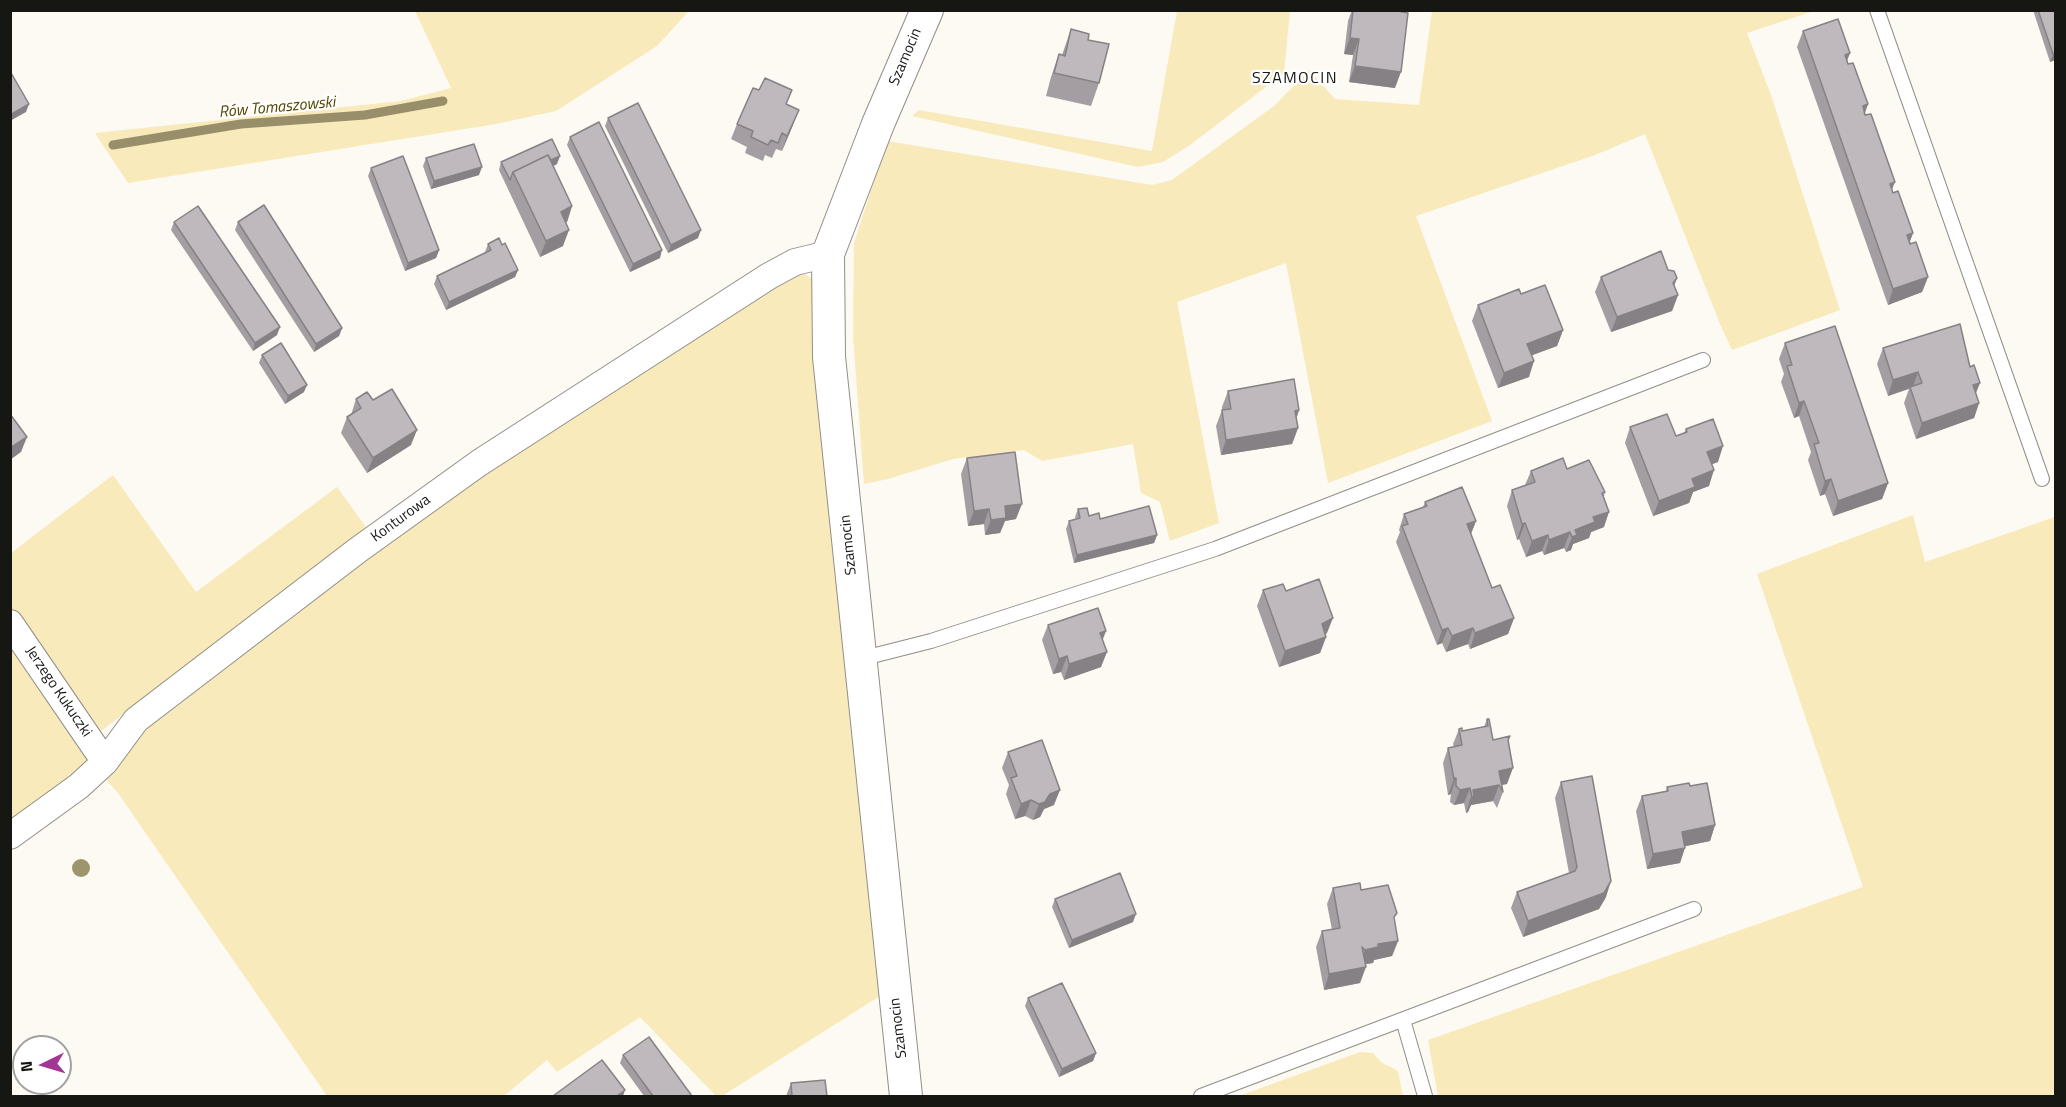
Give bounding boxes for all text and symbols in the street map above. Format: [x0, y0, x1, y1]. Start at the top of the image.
street label: Szamocin [886, 26, 926, 88]
district label: SZAMOCIN [1252, 69, 1338, 89]
water label: Rów Tomaszowski [218, 93, 336, 123]
street label: Konturowa [368, 491, 434, 547]
street label: Szamocin [837, 514, 861, 576]
street label: Jerzego Kukuczki [21, 643, 95, 741]
street label: Szamocin [886, 997, 912, 1059]
north arrow [12, 1035, 72, 1095]
text: N [14, 1060, 38, 1073]

